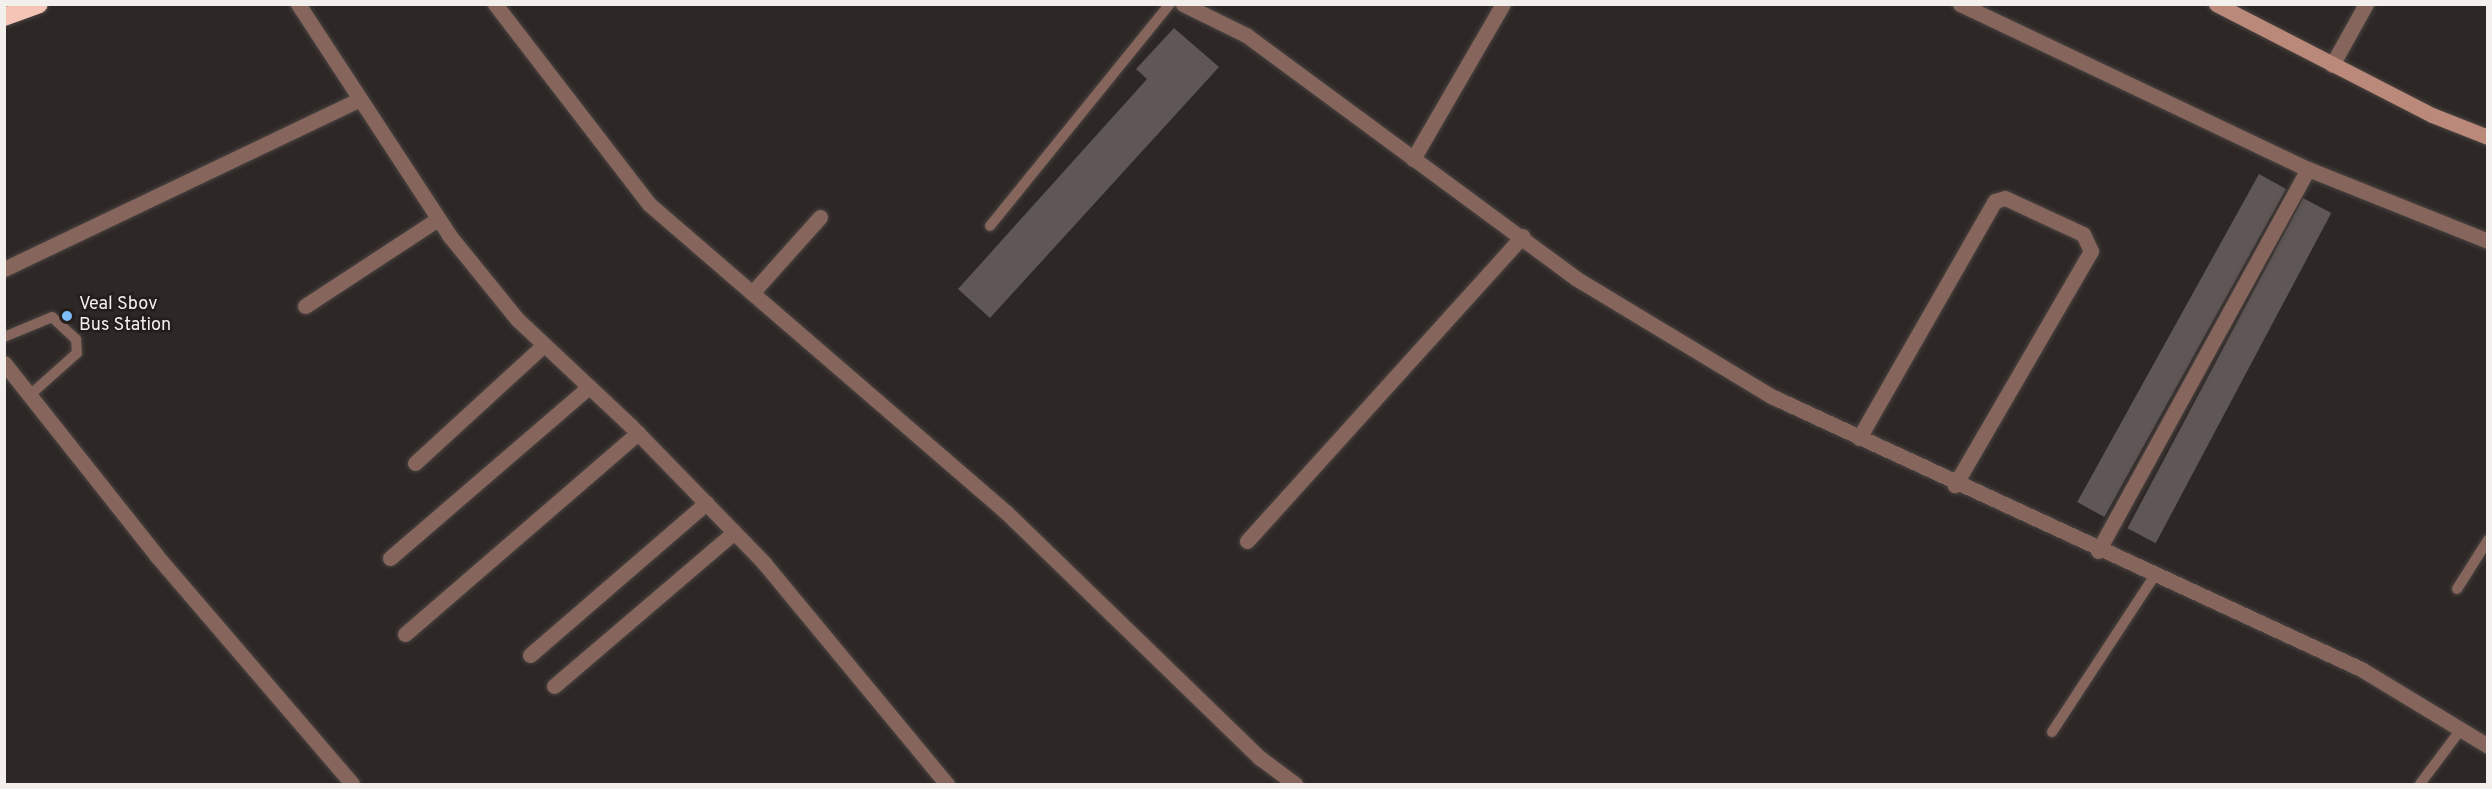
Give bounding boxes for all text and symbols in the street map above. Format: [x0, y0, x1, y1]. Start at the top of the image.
place label: Veal Sbov Bus Station [79, 295, 171, 338]
marker: Veal Sbov Bus Station [60, 309, 74, 323]

